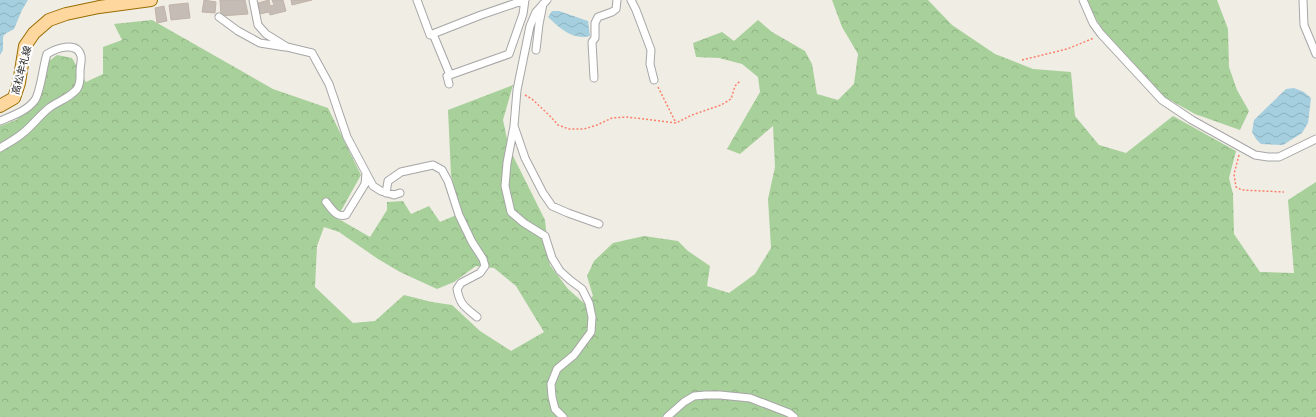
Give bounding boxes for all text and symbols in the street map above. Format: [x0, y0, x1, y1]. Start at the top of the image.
street label: 高松牟礼線 [8, 44, 35, 96]

